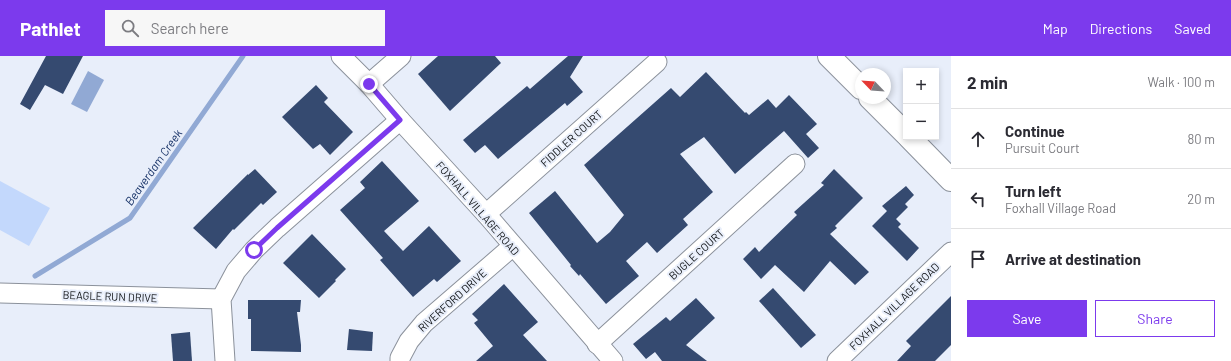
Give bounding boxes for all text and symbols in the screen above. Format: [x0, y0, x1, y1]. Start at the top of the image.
search box [105, 10, 385, 46]
text: Pathlet [20, 17, 81, 40]
icon: search [119, 17, 141, 39]
text: Search here [151, 19, 229, 37]
text: Map [1043, 20, 1068, 37]
text: Directions [1090, 20, 1152, 37]
text: Saved [1174, 20, 1211, 37]
north arrow [855, 68, 891, 104]
map controls [903, 68, 939, 140]
button: + [903, 68, 939, 104]
text: 2 min [967, 72, 1008, 92]
text: Walk · 100 m [1148, 74, 1215, 90]
route end [360, 75, 378, 93]
button: − [903, 104, 939, 140]
street label: FIDDLER COURT [538, 107, 604, 169]
text: Continue [1005, 122, 1065, 140]
water label: Beaverdam Creek [122, 126, 185, 208]
icon: ahead [967, 128, 989, 150]
text: 80 m [1188, 131, 1215, 147]
text: Pursuit Court [1005, 140, 1080, 156]
street label: FOXHALL VILLAGE ROAD [434, 159, 522, 258]
text: Turn left [1005, 182, 1061, 200]
icon: left [967, 188, 989, 210]
text: 20 m [1187, 191, 1215, 207]
text: Foxhall Village Road [1005, 200, 1116, 216]
street label: BUGLE COURT [666, 226, 726, 282]
route start [245, 241, 263, 259]
icon: arrive [967, 248, 989, 270]
text: Arrive at destination [1005, 250, 1141, 268]
street label: FOXHALL VILLAGE ROAD [846, 260, 942, 352]
street label: RIVERFORD DRIVE [415, 266, 489, 334]
street label: BEAGLE RUN DRIVE [62, 288, 158, 304]
button: Save [967, 300, 1087, 337]
button: Share [1095, 300, 1215, 337]

